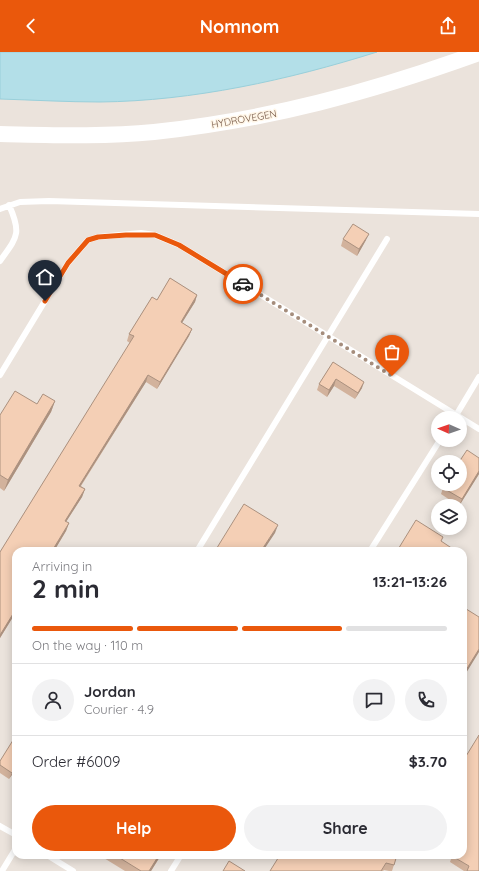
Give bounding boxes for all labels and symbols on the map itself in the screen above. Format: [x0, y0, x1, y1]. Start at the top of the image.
street label: HYDROVEGEN [210, 107, 278, 131]
pin [28, 260, 62, 301]
courier [223, 264, 263, 304]
pin [375, 335, 409, 376]
north arrow [431, 411, 467, 447]

